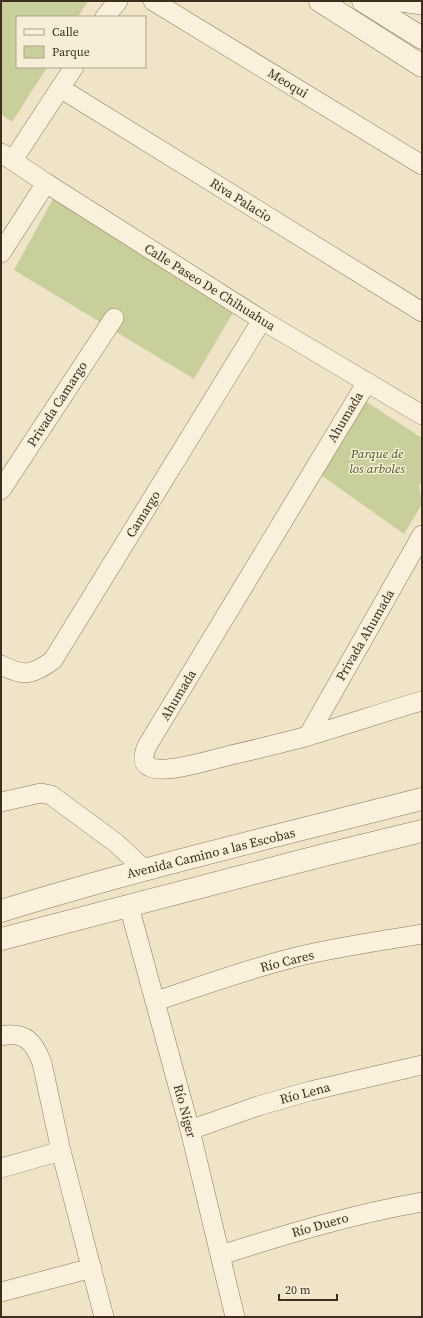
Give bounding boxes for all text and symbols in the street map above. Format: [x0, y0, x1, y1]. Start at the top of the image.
legend [16, 16, 146, 68]
text: Calle [52, 24, 79, 40]
text: Parque [52, 44, 90, 60]
street label: Meoqui [265, 64, 311, 102]
street label: Riva Palacio [207, 174, 275, 226]
street label: Calle Paseo De Chihuahua [141, 240, 279, 335]
street label: Privada Camargo [23, 358, 91, 450]
street label: Ahumada [323, 388, 367, 445]
park label: Parque de los arboles [349, 445, 405, 477]
street label: Camargo [122, 487, 164, 541]
street label: Privada Ahumada [332, 586, 398, 684]
street label: Ahumada [156, 666, 200, 723]
street label: Avenida Camino a las Escobas [125, 824, 297, 882]
street label: Río Cares [258, 946, 316, 976]
street label: Río Lena [278, 1078, 332, 1108]
street label: Río Níger [170, 1082, 200, 1140]
street label: Río Duero [290, 1209, 350, 1241]
scale bar [279, 1276, 337, 1302]
text: 20 m [285, 1282, 311, 1298]

